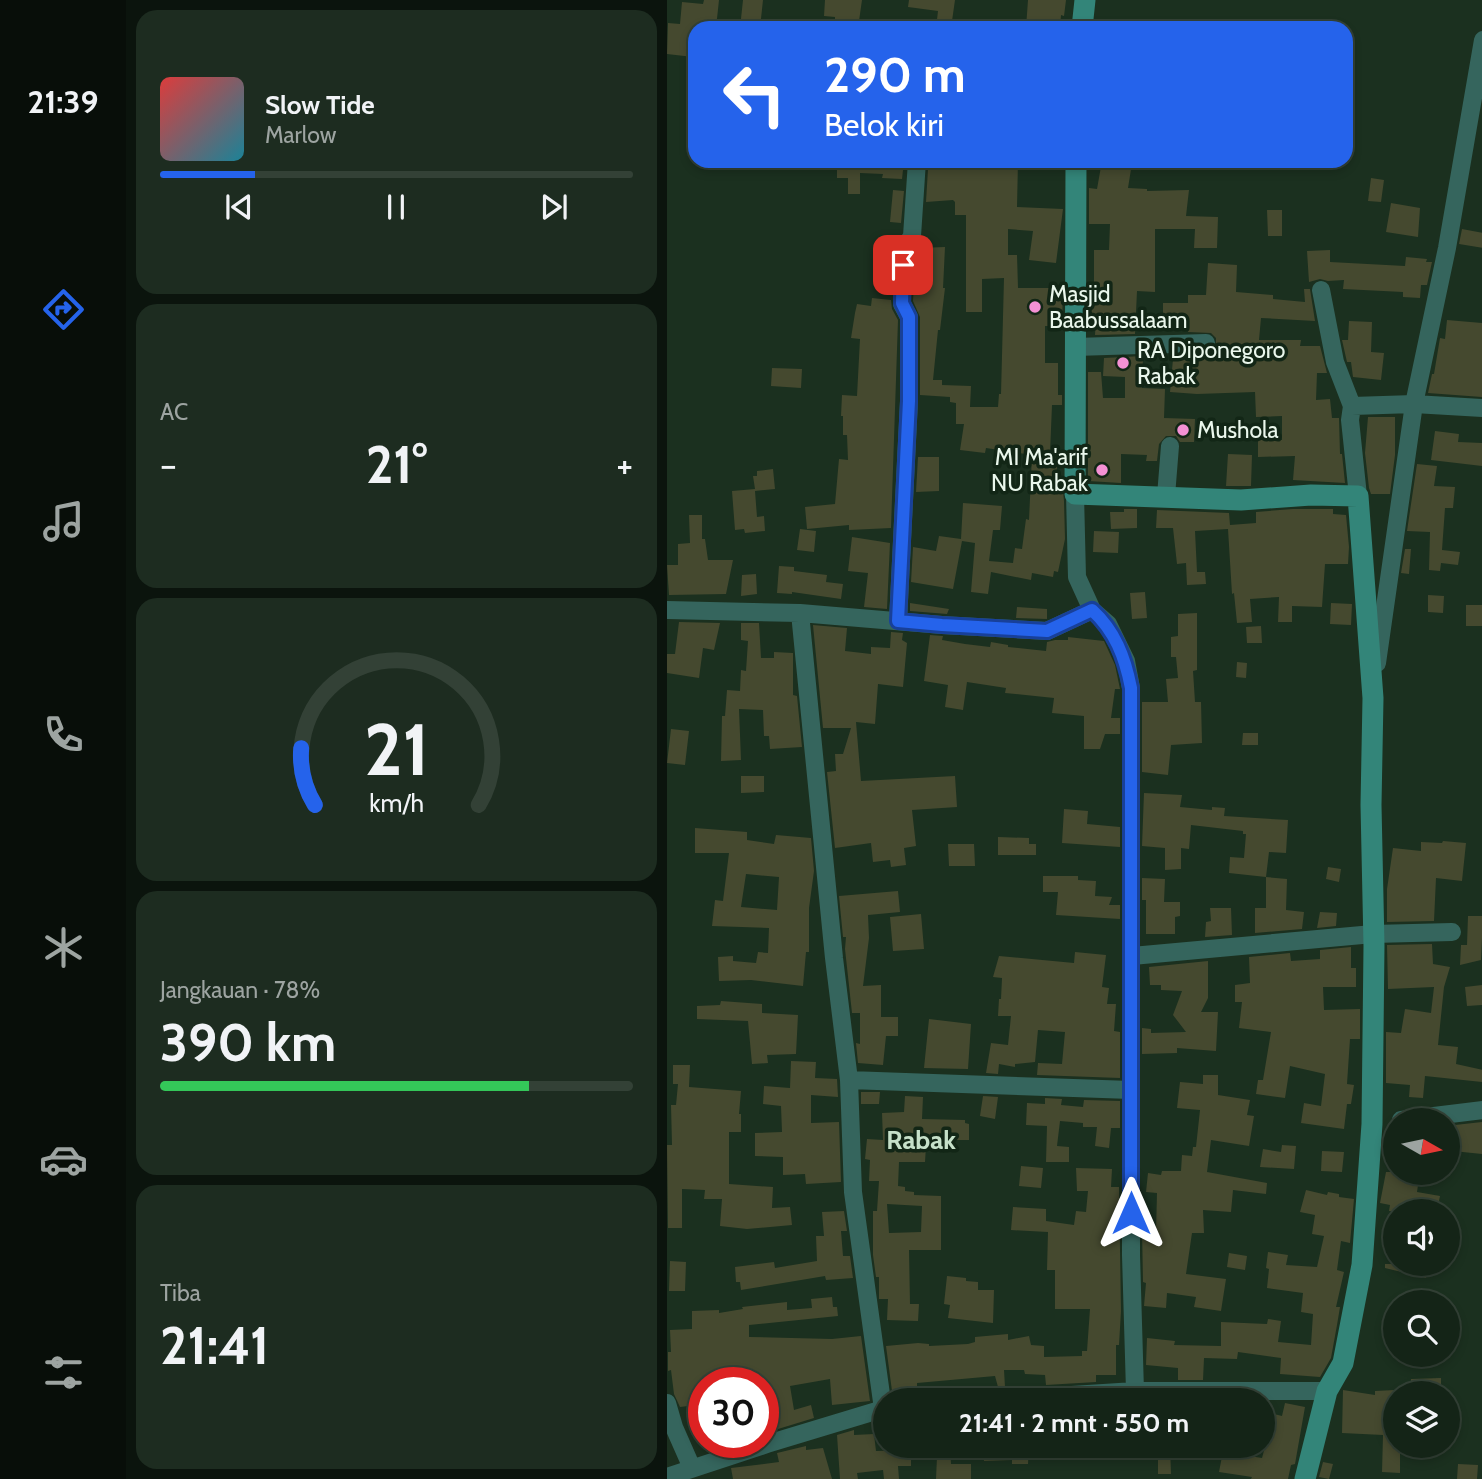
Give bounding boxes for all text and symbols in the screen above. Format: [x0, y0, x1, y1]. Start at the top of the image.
text: 290 m [824, 45, 966, 104]
icon: left [709, 49, 800, 140]
text: 21:39 [27, 82, 99, 121]
text: Slow Tide [265, 89, 375, 121]
text: Belok kiri [824, 105, 944, 144]
text: Marlow [265, 121, 336, 149]
icon: previous [220, 188, 258, 226]
icon: pause [377, 188, 415, 226]
icon: next [535, 188, 573, 226]
pin [873, 235, 933, 295]
icon: arrive [884, 246, 922, 284]
place label: Masjid Baabussalaam [1049, 280, 1187, 334]
icon: directions [39, 285, 88, 334]
marker: Masjid Baabussalaam [1027, 299, 1043, 315]
place label: RA Diponegoro Rabak [1137, 336, 1285, 390]
marker: RA Diponegoro Rabak [1115, 355, 1131, 371]
text: AC [160, 398, 188, 426]
place label: Mushola [1197, 416, 1279, 444]
marker: Mushola [1175, 422, 1191, 438]
text: 21° [366, 433, 427, 496]
text: − [160, 441, 177, 488]
text: + [616, 441, 633, 488]
place label: MI Ma'arif NU Rabak [991, 443, 1089, 497]
marker: MI Ma'arif NU Rabak [1094, 462, 1110, 478]
icon: music [39, 497, 88, 546]
text: 21 [364, 706, 429, 794]
icon: phone [39, 710, 88, 759]
text: km/h [369, 788, 424, 818]
icon: climate [39, 923, 88, 972]
text: Jangkauan · 78% [160, 976, 320, 1004]
text: 390 km [160, 1011, 336, 1074]
north arrow [1383, 1108, 1460, 1185]
map controls [1383, 1108, 1460, 1458]
district label: Rabak [886, 1124, 956, 1156]
icon: car [39, 1135, 88, 1184]
position arrow [1094, 1176, 1168, 1250]
button: sound [1383, 1199, 1460, 1276]
text: Tiba [160, 1279, 201, 1307]
button: search [1383, 1290, 1460, 1367]
text: 21:41 [160, 1314, 269, 1377]
icon: filters [39, 1348, 88, 1397]
speed limit sign: 30 [688, 1367, 779, 1458]
button: layers [1383, 1381, 1460, 1458]
text: 21:41 · 2 mnt · 550 m [959, 1407, 1189, 1439]

